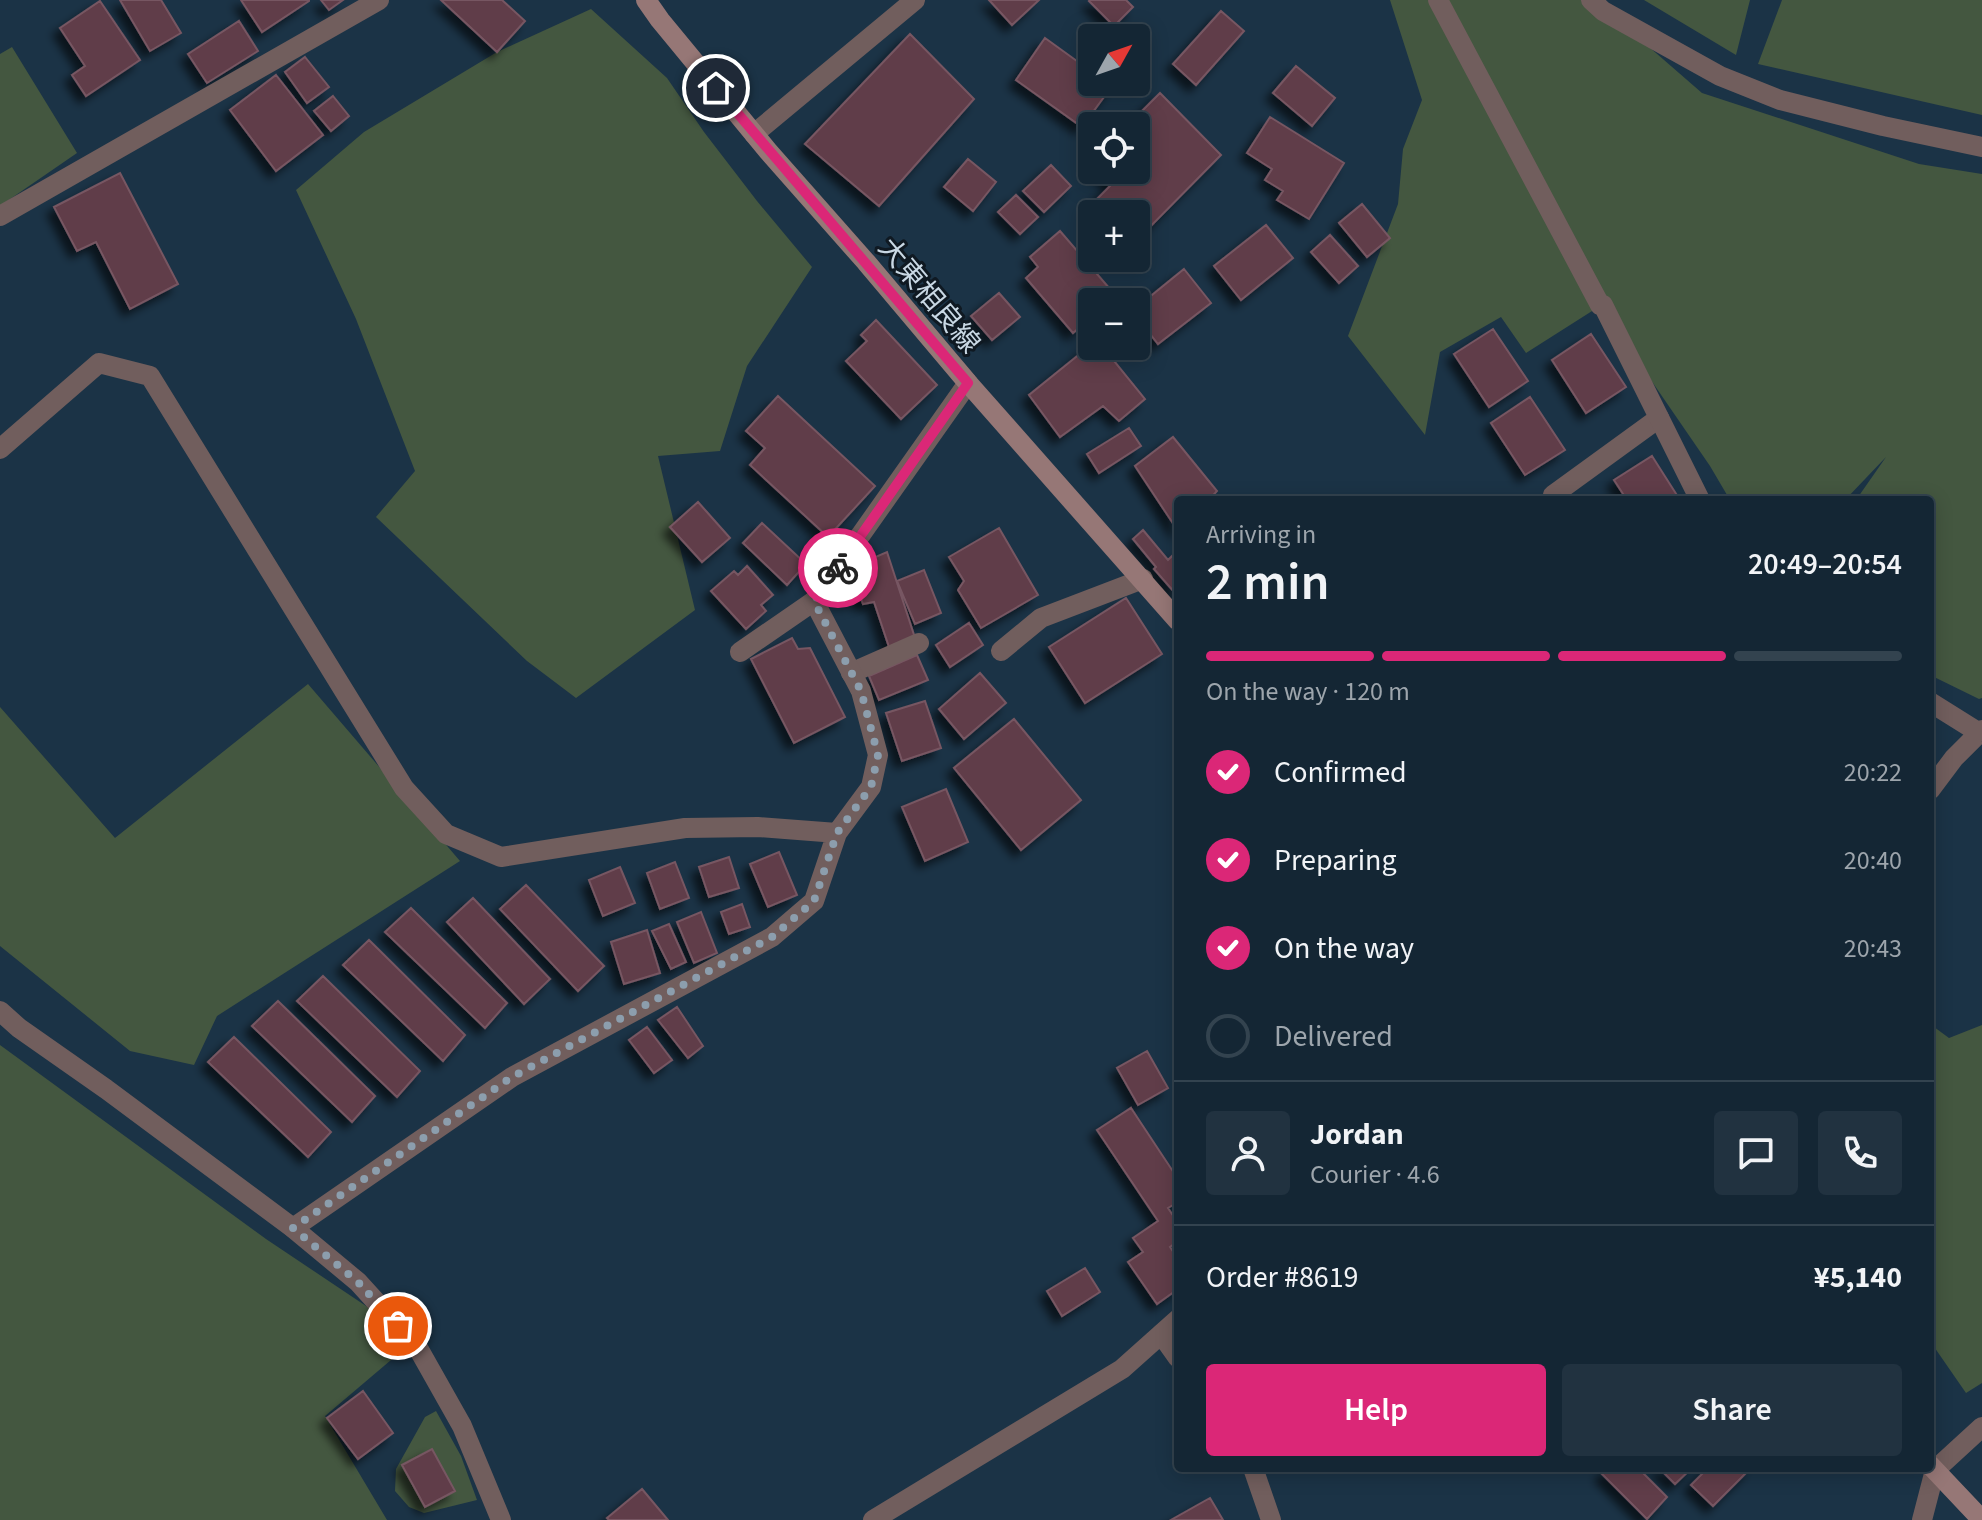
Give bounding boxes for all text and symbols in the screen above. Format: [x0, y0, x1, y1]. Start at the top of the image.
north arrow [1078, 24, 1150, 96]
map controls [1078, 24, 1150, 360]
pin [682, 54, 750, 122]
icon: home [694, 66, 738, 110]
button: locate [1078, 112, 1150, 184]
button: + [1078, 200, 1150, 272]
street label: 大東相良線 [869, 229, 990, 362]
button: − [1078, 288, 1150, 360]
text: Arriving in [1206, 516, 1316, 553]
courier [798, 528, 878, 608]
text: 20:49–20:54 [1748, 543, 1902, 586]
icon: bike [816, 546, 860, 590]
text: 2 min [1206, 546, 1330, 620]
text: On the way · 120 m [1206, 673, 1410, 710]
icon: check [1206, 750, 1250, 794]
text: Confirmed [1274, 751, 1407, 794]
text: 20:22 [1844, 754, 1902, 791]
icon: check [1206, 838, 1250, 882]
text: Preparing [1274, 839, 1397, 882]
text: 20:40 [1844, 842, 1902, 879]
icon: check [1206, 926, 1250, 970]
text: On the way [1274, 927, 1414, 970]
text: 20:43 [1844, 930, 1902, 967]
text: Delivered [1274, 1015, 1393, 1058]
button: person [1206, 1111, 1290, 1195]
button: chat [1714, 1111, 1798, 1195]
button: phone [1818, 1111, 1902, 1195]
text: Jordan [1310, 1113, 1404, 1156]
text: Courier · 4.6 [1310, 1156, 1440, 1193]
text: Order #8619 [1206, 1256, 1359, 1299]
text: ¥5,140 [1814, 1256, 1902, 1299]
pin [364, 1292, 432, 1360]
icon: bag [376, 1304, 420, 1348]
button: Help [1206, 1364, 1546, 1456]
button: Share [1562, 1364, 1902, 1456]

